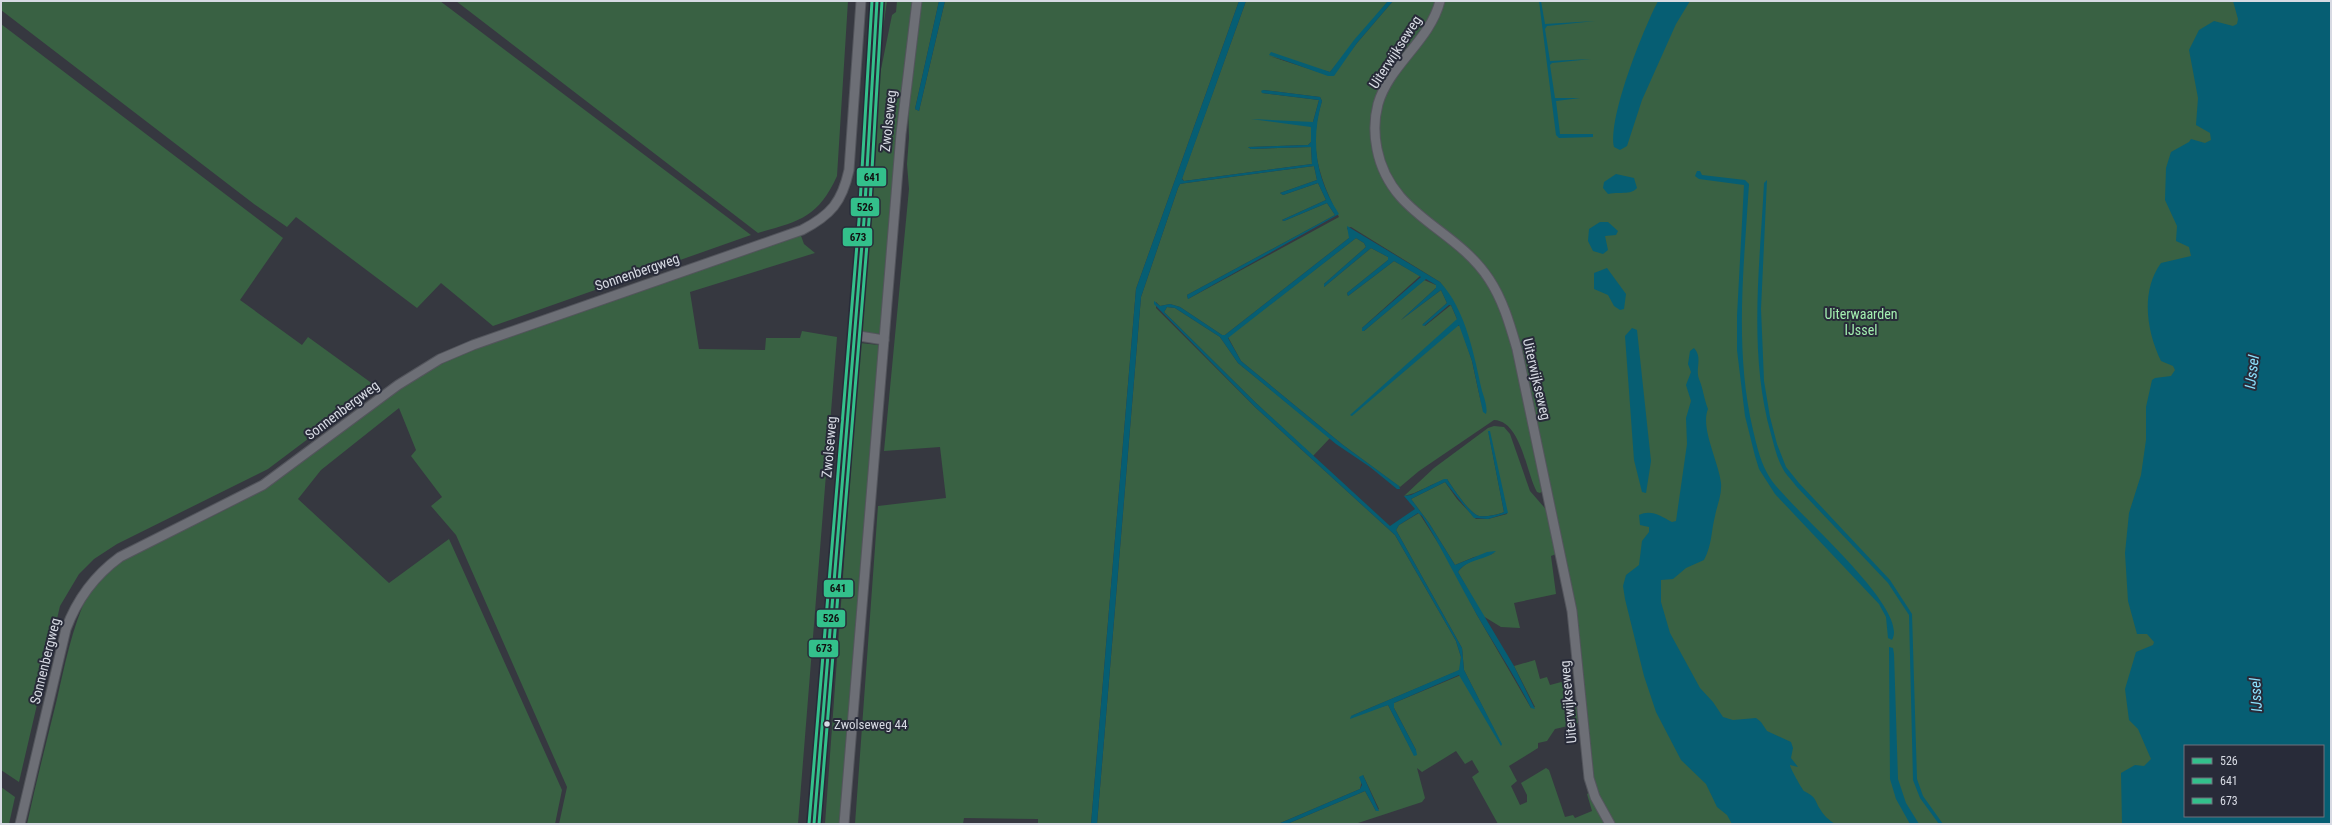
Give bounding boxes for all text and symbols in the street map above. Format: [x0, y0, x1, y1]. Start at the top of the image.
street label: Uiterwijkseweg [1366, 13, 1424, 91]
street label: Zwolseweg [877, 89, 899, 153]
line badge: 641 [856, 167, 887, 187]
text: 641 [864, 171, 880, 184]
line badge: 526 [850, 197, 880, 217]
text: 526 [857, 201, 874, 214]
line badge: 673 [842, 227, 873, 247]
text: 673 [850, 231, 867, 244]
street label: Sonnenbergweg [593, 250, 681, 294]
park label: Uiterwaarden IJssel [1824, 306, 1898, 338]
street label: Uiterwijkseweg [1520, 337, 1554, 421]
water label: IJssel [2241, 353, 2263, 390]
street label: Sonnenbergweg [302, 377, 382, 443]
street label: Zwolseweg [818, 415, 840, 479]
line badge: 641 [823, 579, 854, 598]
text: 641 [830, 582, 846, 595]
line badge: 526 [816, 609, 846, 628]
text: 526 [823, 612, 840, 625]
street label: Sonnenbergweg [27, 616, 63, 706]
line badge: 673 [808, 639, 839, 658]
text: 673 [816, 642, 833, 655]
street label: Uiterwijkseweg [1556, 660, 1580, 744]
water label: IJssel [2246, 677, 2266, 713]
place label: Zwolseweg 44 [834, 717, 908, 732]
marker: Zwolseweg 44 [822, 719, 832, 729]
legend [2184, 745, 2324, 817]
text: 526 [2220, 754, 2238, 768]
text: 641 [2220, 774, 2238, 788]
text: 673 [2220, 794, 2238, 808]

